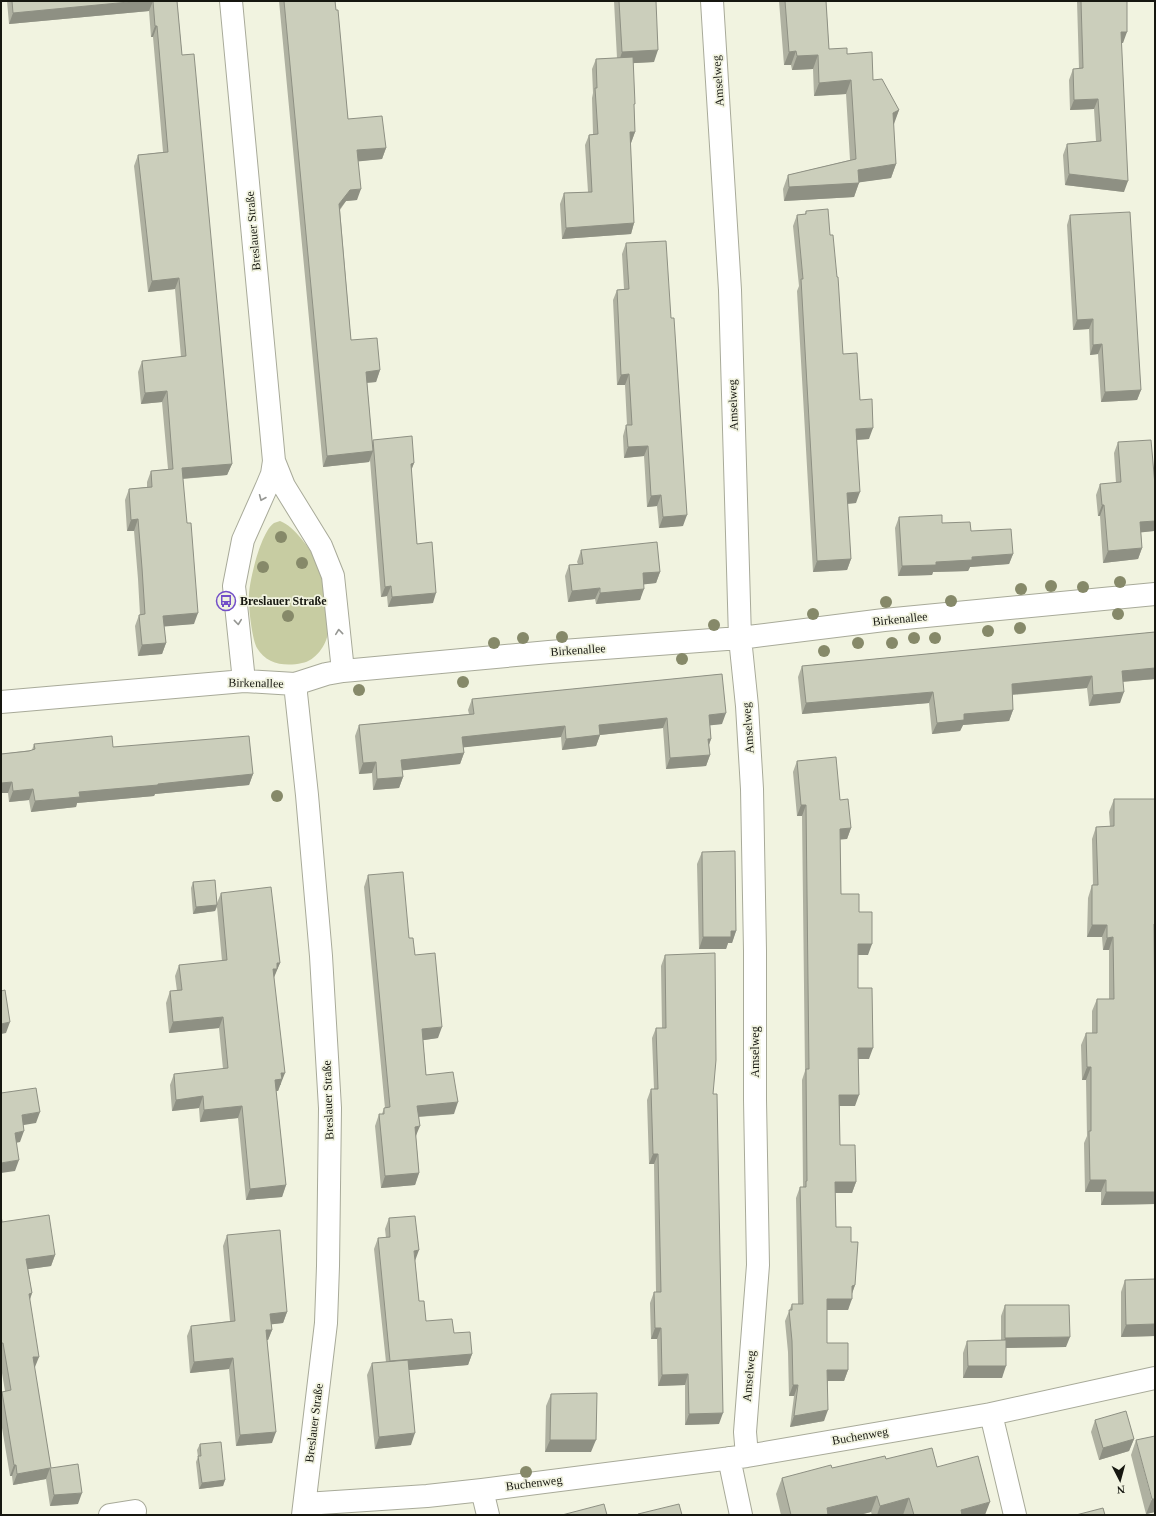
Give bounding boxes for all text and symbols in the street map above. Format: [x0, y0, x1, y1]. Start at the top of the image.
street label: Amselweg [709, 55, 727, 107]
street label: Breslauer Straße [243, 191, 263, 271]
street label: Amselweg [725, 379, 741, 431]
one-way arrow [259, 493, 267, 501]
bus stop icon: Breslauer Straße [215, 590, 237, 612]
place label: Breslauer Straße [240, 594, 327, 608]
street label: Birkenallee [872, 609, 928, 629]
one-way arrow [233, 619, 242, 625]
one-way arrow [335, 629, 344, 635]
street label: Birkenallee [550, 641, 606, 659]
street label: Birkenallee [228, 676, 284, 690]
street label: Amselweg [739, 702, 757, 754]
street label: Amselweg [748, 1026, 762, 1078]
street label: Breslauer Straße [320, 1060, 336, 1140]
street label: Amselweg [740, 1350, 758, 1402]
street label: Breslauer Straße [302, 1383, 326, 1463]
street label: Buchenweg [831, 1424, 889, 1448]
north arrow [1100, 1460, 1140, 1500]
street label: Buchenweg [505, 1473, 563, 1493]
text: N [1116, 1484, 1126, 1496]

